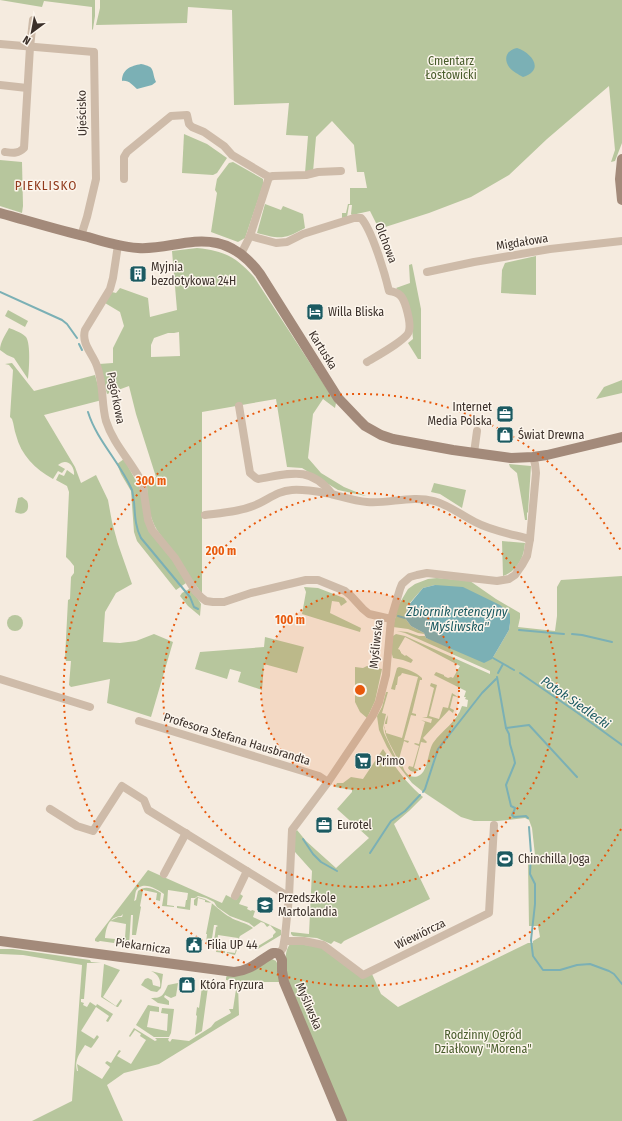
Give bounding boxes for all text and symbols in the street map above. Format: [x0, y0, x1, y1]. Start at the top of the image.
north arrow [12, 12, 52, 52]
text: N [21, 33, 33, 47]
park label: Cmentarz Łostowicki [425, 54, 477, 82]
street label: Ujeścisko [75, 90, 89, 136]
district label: PIEKLISKO [15, 178, 77, 193]
street label: Olchowa [372, 221, 400, 265]
street label: Migdałowa [495, 231, 549, 253]
place label: Myjnia bezdotykowa 24H [151, 260, 236, 288]
building icon: Myjnia bezdotykowa 24H [128, 264, 148, 284]
hotel icon: Willa Bliska [305, 302, 325, 322]
place label: Willa Bliska [328, 305, 384, 319]
street label: Kartuska [306, 328, 340, 372]
street label: Pagórkowa [104, 371, 128, 425]
place label: Internet Media Polska [428, 400, 492, 428]
office icon: Internet Media Polska [495, 404, 515, 424]
shop icon: Świat Drewna [495, 425, 515, 445]
place label: Świat Drewna [518, 427, 584, 442]
text: 300 m [135, 474, 166, 488]
text: 200 m [205, 544, 236, 558]
water label: Zbiornik retencyjny "Myśliwska" [405, 604, 509, 634]
text: 100 m [275, 613, 305, 627]
street label: Myśliwska [366, 619, 386, 669]
water label: Potok Siedlecki [538, 673, 614, 732]
centre of rings [353, 683, 367, 697]
street label: Profesora Stefana Hausbrandta [162, 710, 312, 768]
supermarket icon: Primo [353, 751, 373, 771]
place label: Primo [376, 754, 405, 768]
office icon: Eurotel [314, 815, 334, 835]
place label: Eurotel [337, 818, 372, 832]
sports icon: Chinchilla Joga [495, 849, 515, 869]
place label: Chinchilla Joga [518, 852, 590, 866]
place label: Przedszkole Martolandia [278, 891, 337, 919]
school or university icon: Przedszkole Martolandia [255, 895, 275, 915]
street label: Wiewiórcza [392, 916, 448, 952]
street label: Piekarnicza [114, 935, 172, 957]
public building icon: Filia UP 44 [184, 935, 204, 955]
place label: Filia UP 44 [207, 938, 258, 952]
shop icon: Która Fryzura [177, 975, 197, 995]
place label: Która Fryzura [200, 978, 264, 992]
street label: Myśliwska [293, 981, 325, 1032]
park label: Rodzinny Ogród Działkowy "Morena" [434, 1028, 532, 1056]

